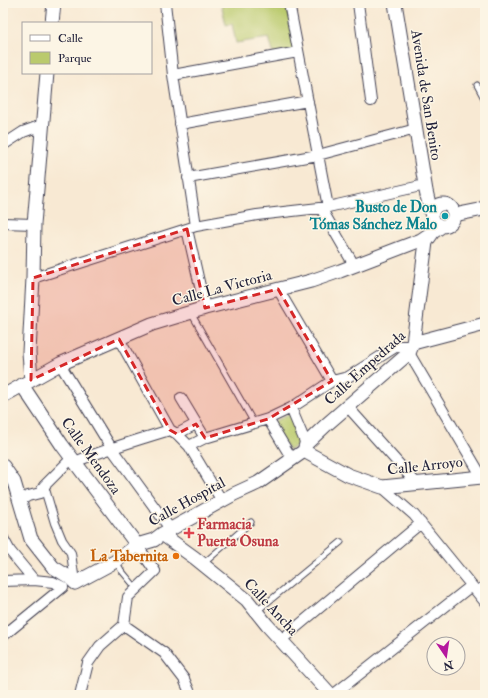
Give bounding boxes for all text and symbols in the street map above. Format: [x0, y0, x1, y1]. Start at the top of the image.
legend [22, 22, 152, 74]
street label: Avenida de San Benito [406, 27, 446, 162]
text: Calle [58, 31, 83, 46]
text: Parque [58, 51, 92, 66]
place label: Busto de Don Tómas Sánchez Malo [309, 198, 438, 234]
marker: Busto de Don Tómas Sánchez Malo [440, 211, 450, 221]
street label: Calle La Victoria [170, 265, 275, 310]
street label: Calle Empedrada [320, 326, 411, 410]
street label: Calle Mendoza [57, 414, 126, 499]
street label: Calle Arroyo [386, 453, 464, 479]
street label: Calle Hospital [145, 473, 229, 532]
place label: Farmacia Puerta Osuna [197, 515, 279, 551]
marker: Farmacia Puerta Osuna [184, 528, 194, 538]
place label: La Tabernita [90, 547, 169, 566]
marker: La Tabernita [171, 551, 181, 561]
street label: Calle Ancha [240, 574, 303, 640]
north arrow [426, 636, 466, 676]
text: N [441, 658, 455, 673]

